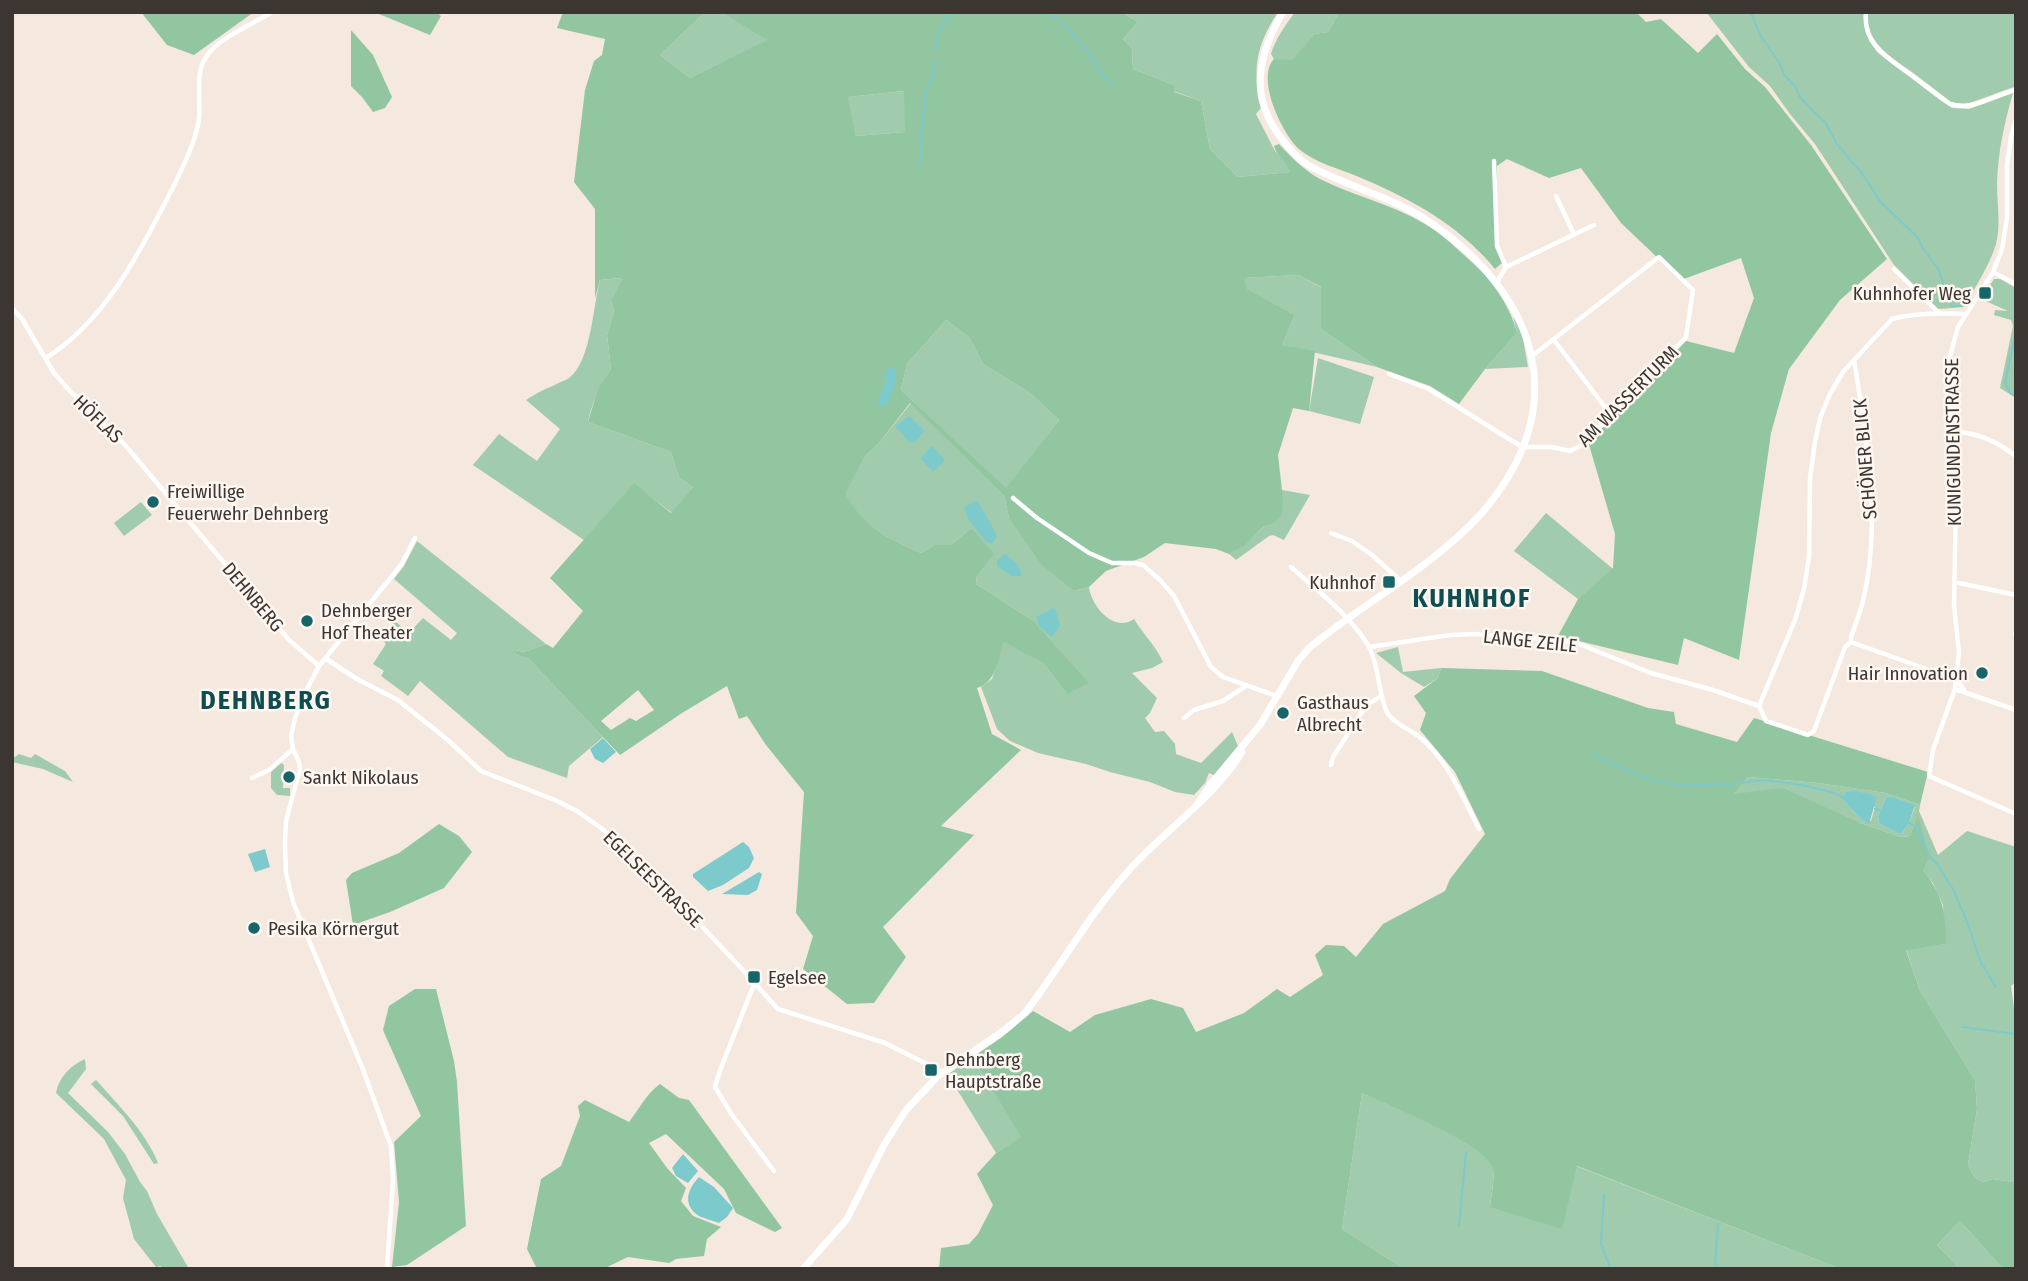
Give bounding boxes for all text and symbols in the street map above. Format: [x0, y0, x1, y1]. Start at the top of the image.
place label: Kuhnhofer Weg [1853, 282, 1971, 305]
marker: Kuhnhofer Weg [1977, 285, 1993, 301]
street label: AM WASSERTURM [1573, 341, 1683, 451]
street label: KUNIGUNDENSTRASSE [1940, 358, 1966, 526]
street label: HÖFLAS [69, 390, 127, 448]
street label: SCHÖNER BLICK [1848, 397, 1882, 520]
place label: Freiwillige Feuerwehr Dehnberg [167, 480, 328, 525]
marker: Freiwillige Feuerwehr Dehnberg [145, 494, 161, 510]
street label: DEHNBERG [217, 558, 289, 636]
place label: Kuhnhof [1309, 571, 1376, 594]
marker: Kuhnhof [1381, 574, 1397, 590]
district label: KUHNHOF [1413, 583, 1531, 614]
place label: Dehnberger Hof Theater [321, 599, 412, 644]
marker: Dehnberger Hof Theater [299, 613, 315, 629]
street label: LANGE ZEILE [1482, 625, 1578, 657]
place label: Hair Innovation [1848, 662, 1968, 685]
marker: Hair Innovation [1974, 665, 1990, 681]
district label: DEHNBERG [200, 685, 332, 716]
place label: Gasthaus Albrecht [1297, 691, 1369, 736]
marker: Gasthaus Albrecht [1275, 705, 1291, 721]
place label: Sankt Nikolaus [303, 766, 419, 789]
marker: Sankt Nikolaus [281, 769, 297, 785]
street label: EGELSEESTRASSE [598, 826, 708, 932]
place label: Pesika Körnergut [268, 917, 400, 940]
marker: Pesika Körnergut [246, 920, 262, 936]
place label: Egelsee [768, 966, 826, 989]
marker: Egelsee [746, 969, 762, 985]
place label: Dehnberg Hauptstraße [945, 1048, 1041, 1093]
marker: Dehnberg Hauptstraße [923, 1062, 939, 1078]

